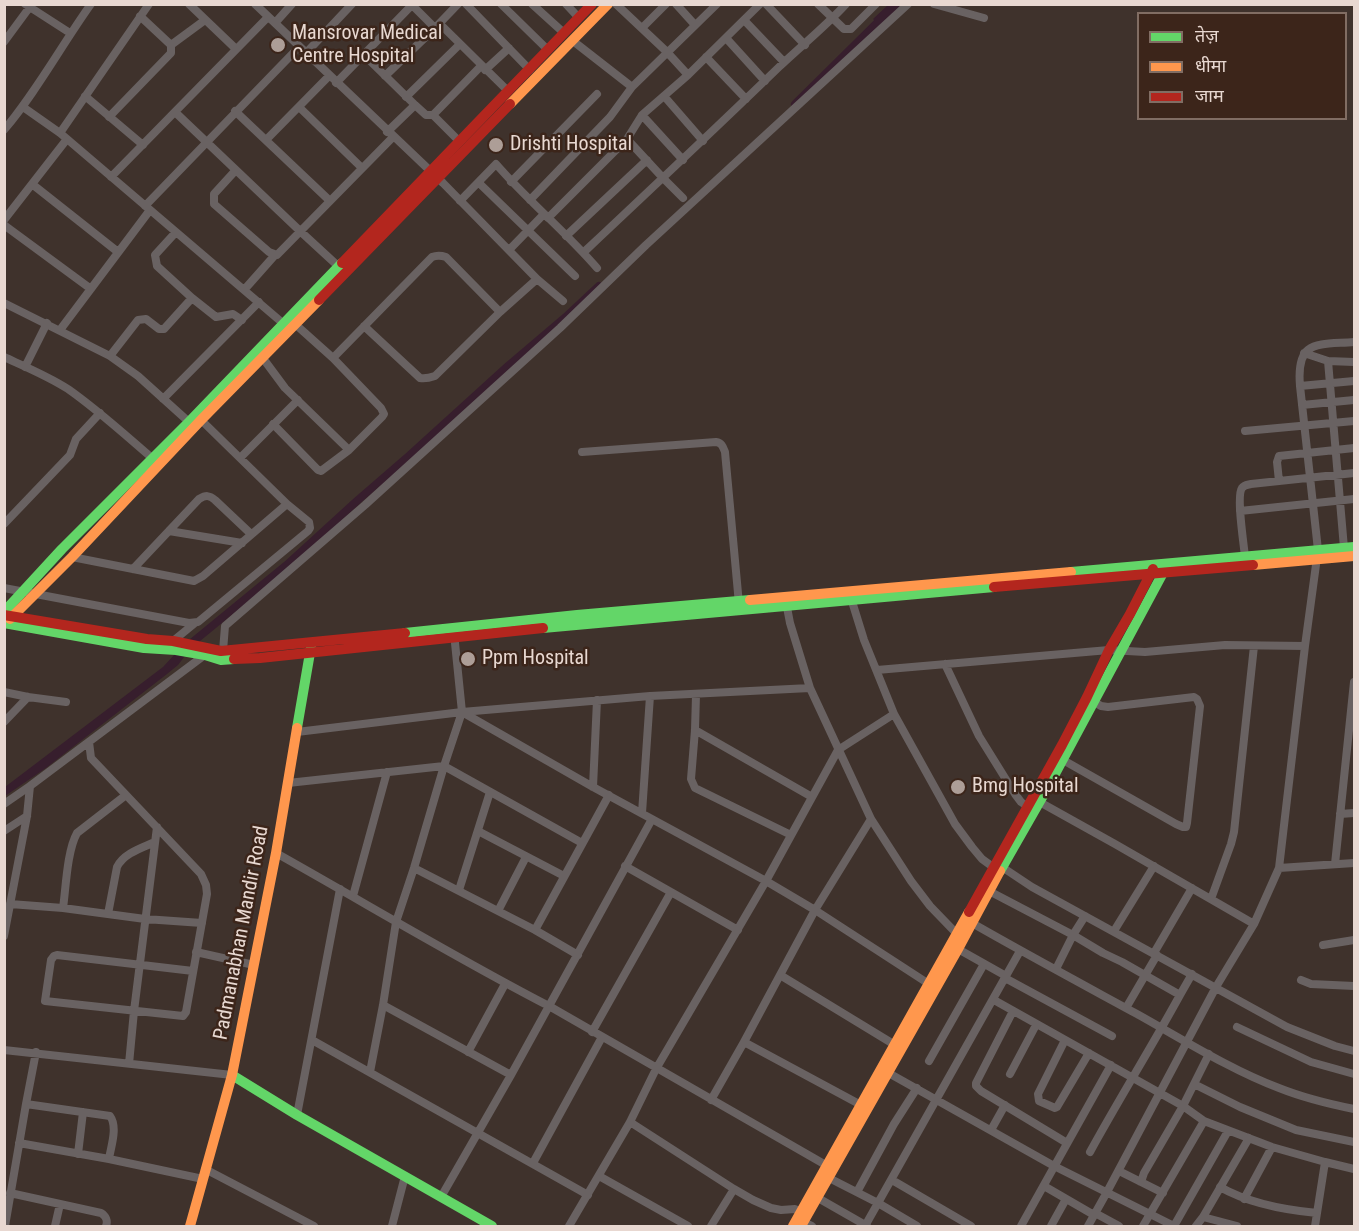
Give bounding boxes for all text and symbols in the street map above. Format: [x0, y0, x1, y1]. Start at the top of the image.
legend [1137, 12, 1347, 120]
place label: Mansrovar Medical Centre Hospital [292, 22, 442, 69]
text: तेज़ [1195, 25, 1219, 46]
marker: Mansrovar Medical Centre Hospital [269, 36, 287, 54]
text: धीमा [1195, 55, 1226, 76]
text: जाम [1195, 85, 1224, 106]
place label: Drishti Hospital [510, 133, 632, 157]
marker: Drishti Hospital [487, 136, 505, 154]
place label: Ppm Hospital [482, 647, 589, 671]
marker: Ppm Hospital [459, 650, 477, 668]
place label: Bmg Hospital [972, 775, 1079, 799]
marker: Bmg Hospital [949, 778, 967, 796]
street label: Padmanabhan Mandir Road [209, 824, 275, 1042]

